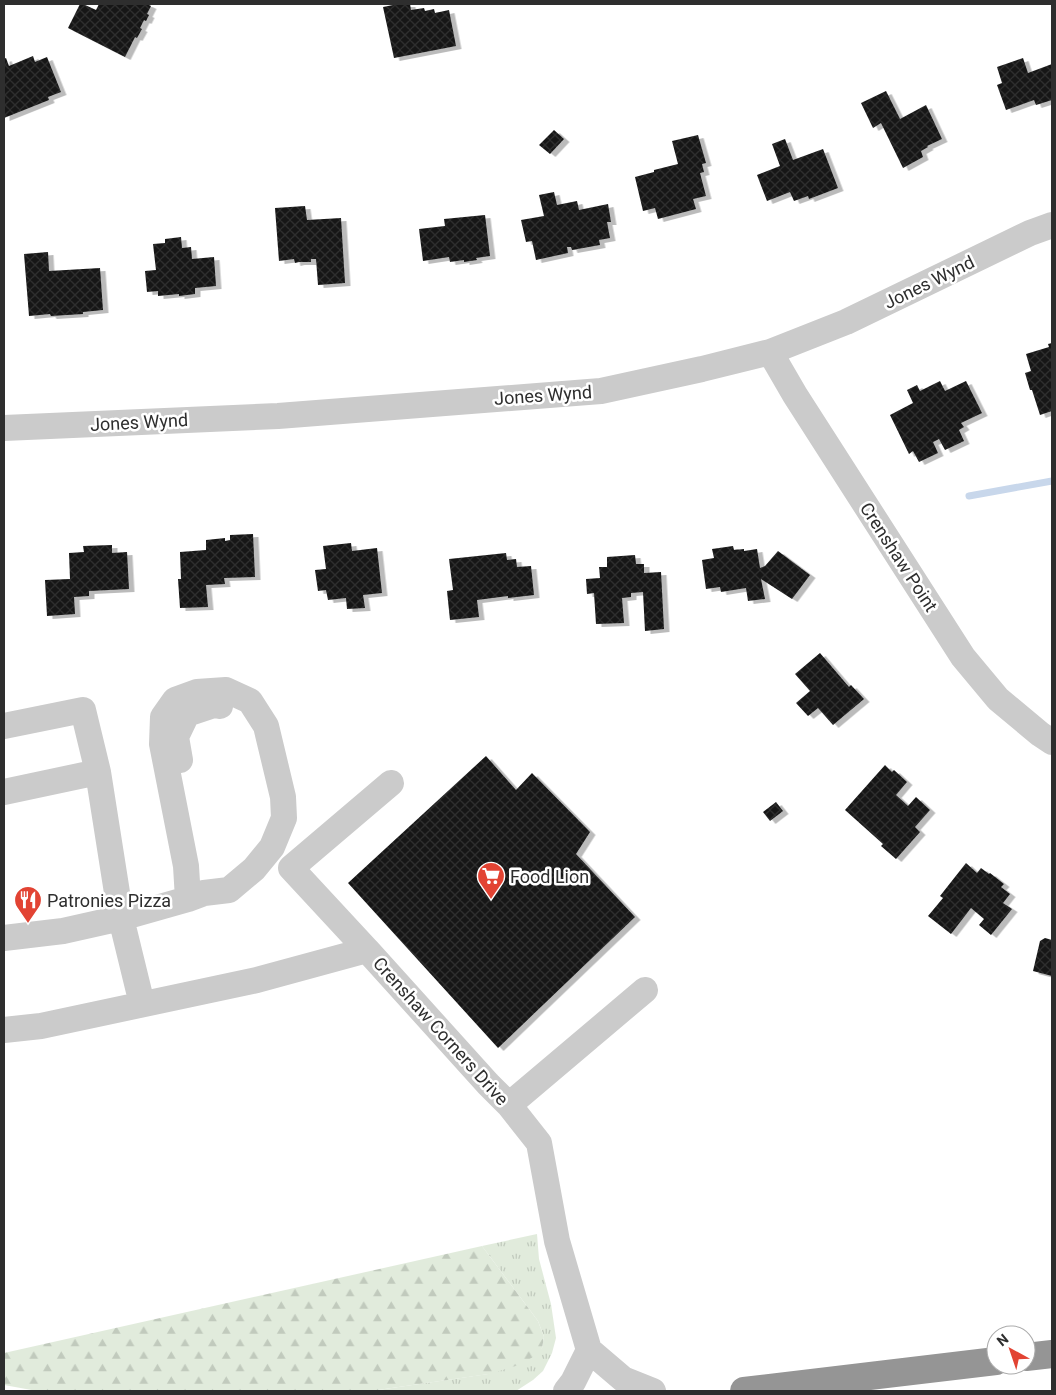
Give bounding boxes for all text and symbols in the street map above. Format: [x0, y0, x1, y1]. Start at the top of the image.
street label: Jones Wynd [880, 251, 978, 313]
street label: Jones Wynd [493, 381, 593, 409]
street label: Jones Wynd [90, 409, 188, 435]
street label: Crenshaw Point [856, 499, 942, 616]
supermarket icon: Food Lion [476, 861, 506, 900]
place label: Food Lion [510, 866, 589, 887]
restaurant icon: Patronies Pizza [13, 885, 43, 924]
place label: Patronies Pizza [47, 890, 171, 911]
street label: Crenshaw Corners Drive [369, 953, 513, 1109]
north arrow [986, 1325, 1036, 1375]
text: N [994, 1331, 1012, 1349]

